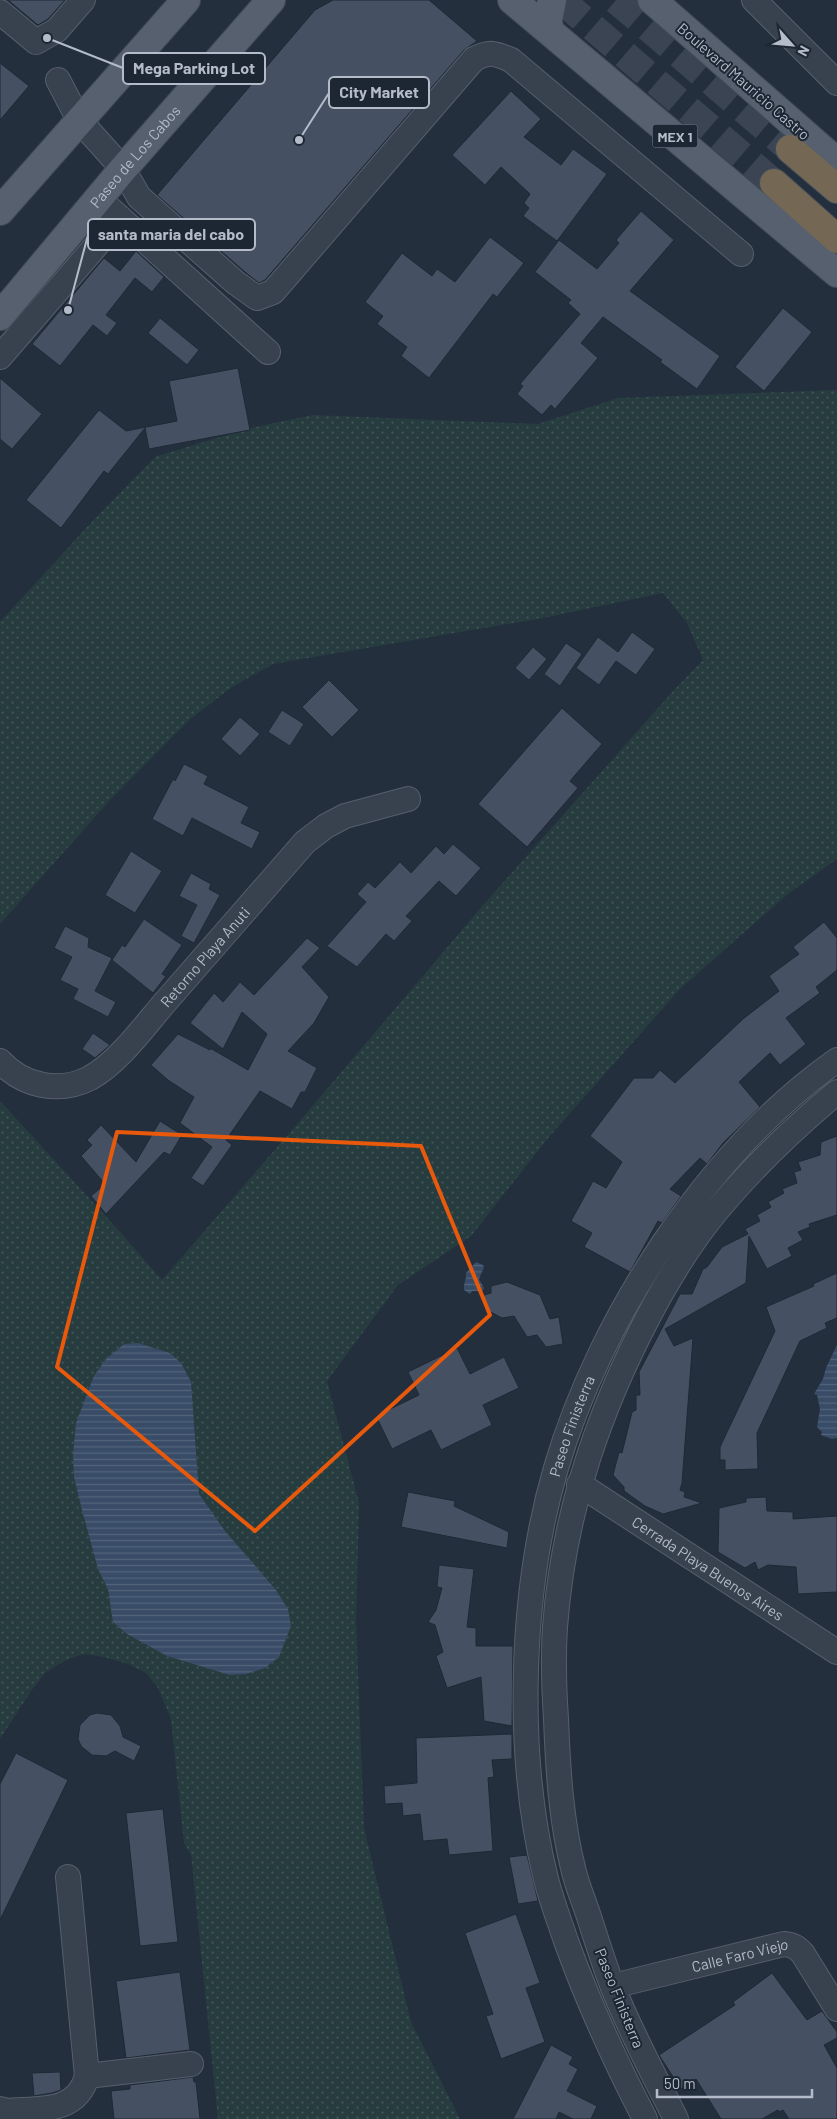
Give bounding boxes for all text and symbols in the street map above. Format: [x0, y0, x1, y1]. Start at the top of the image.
street label: Boulevard Mauricio Castro [674, 19, 814, 143]
north arrow [767, 20, 817, 70]
text: N [794, 43, 814, 59]
callout: Mega Parking Lot [123, 53, 265, 84]
text: Mega Parking Lot [133, 58, 255, 77]
callout: City Market [329, 77, 429, 108]
text: City Market [339, 82, 419, 101]
street label: Paseo de Los Cabos [86, 101, 184, 211]
road number: MEX 1 [652, 124, 698, 148]
callout: santa maria del cabo [88, 219, 255, 250]
text: santa maria del cabo [98, 224, 244, 243]
street label: Retorno Playa Anuti [156, 903, 253, 1010]
street label: Paseo Finisterra [545, 1373, 598, 1479]
street label: Cerrada Playa Buenos Aires [629, 1512, 787, 1624]
street label: Calle Faro Viejo [690, 1935, 790, 1975]
street label: Paseo Finisterra [592, 1945, 648, 2051]
scale bar [657, 2066, 812, 2098]
text: 50 m [664, 2074, 696, 2092]

